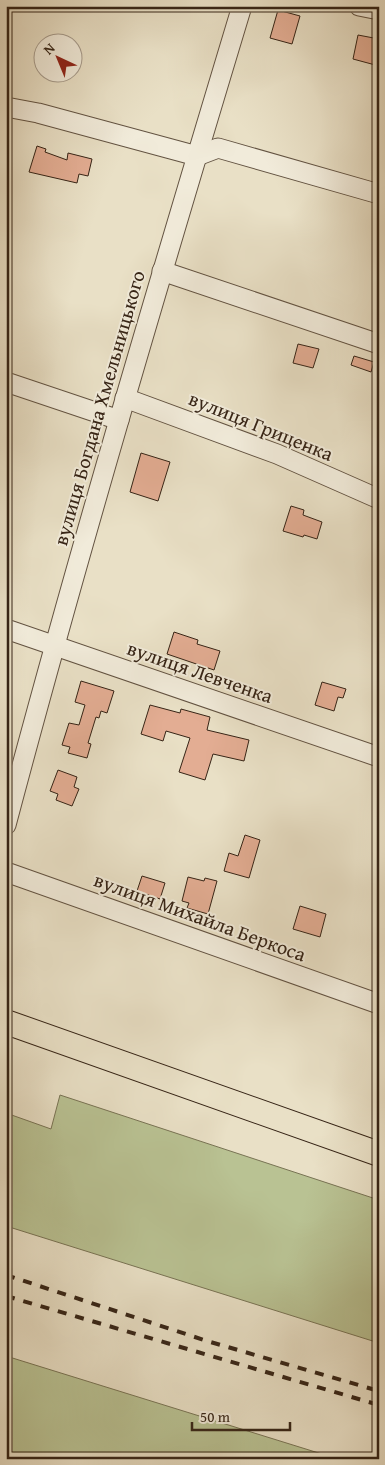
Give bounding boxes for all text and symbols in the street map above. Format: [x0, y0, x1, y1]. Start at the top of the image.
north arrow [32, 32, 82, 82]
text: N [39, 38, 60, 59]
street label: вулиця Богдана Хмельницького [45, 267, 152, 549]
street label: вулиця Гриценка [185, 383, 338, 468]
street label: вулиця Левченка [123, 633, 277, 710]
street label: вулиця Михайла Беркоса [90, 865, 311, 969]
scale bar [192, 1400, 290, 1432]
text: 50 m [200, 1406, 231, 1427]

